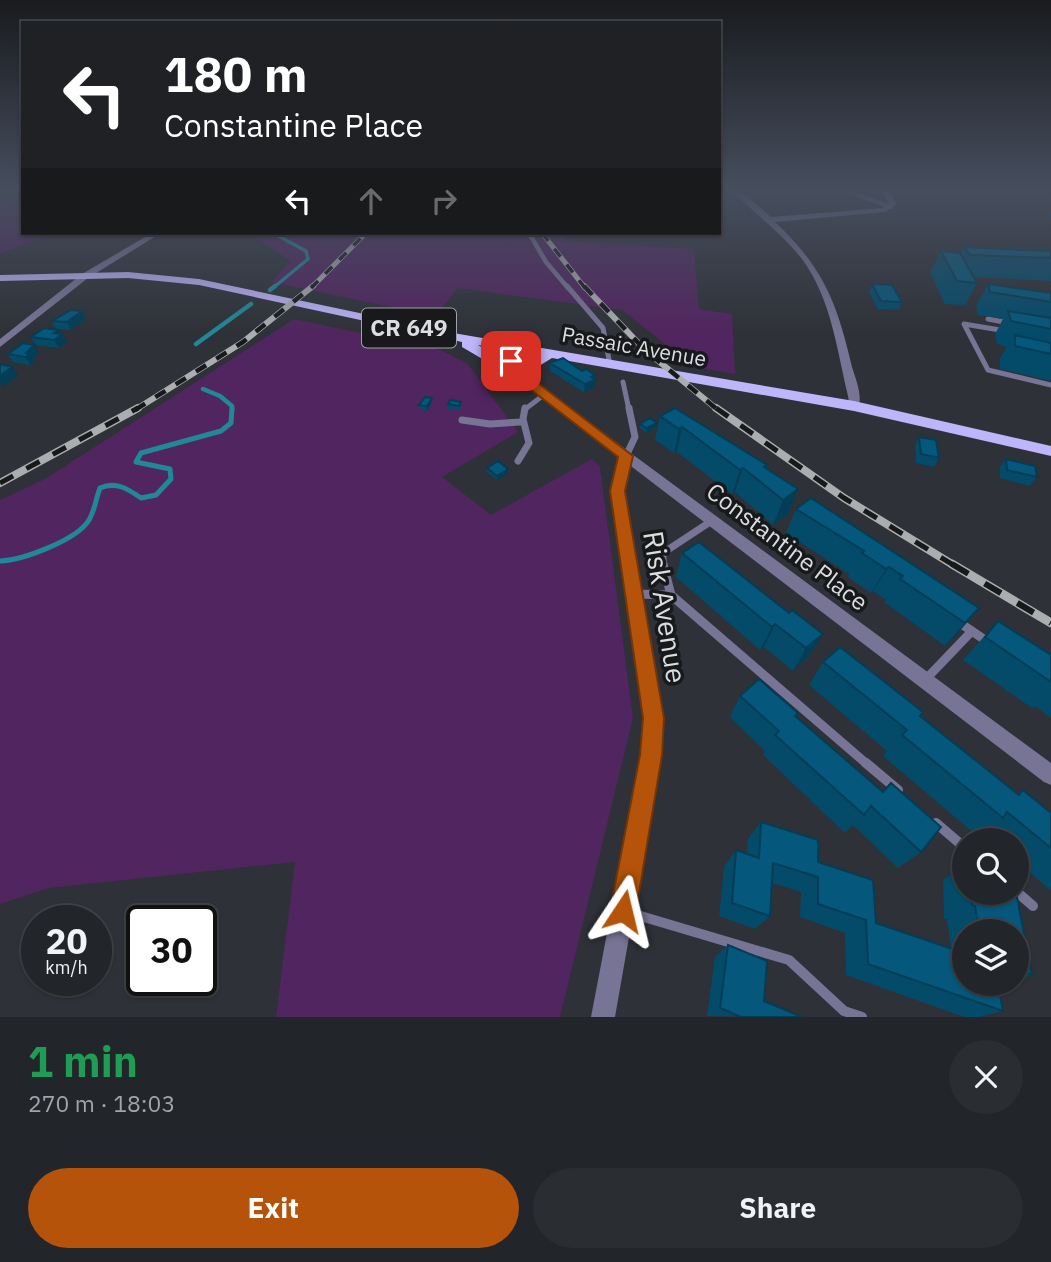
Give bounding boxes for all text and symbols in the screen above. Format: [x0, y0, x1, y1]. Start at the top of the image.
text: 180 m [164, 42, 308, 105]
icon: left [49, 49, 140, 140]
text: Constantine Place [164, 104, 423, 146]
icon: left [279, 182, 317, 220]
icon: ahead [352, 182, 390, 220]
icon: right [425, 182, 463, 220]
road number: CR 649 [362, 308, 456, 348]
street label: Passaic Avenue [560, 320, 709, 372]
pin [481, 331, 541, 391]
icon: arrive [492, 342, 530, 380]
street label: Constantine Place [700, 475, 875, 617]
street label: Risk Avenue [635, 528, 696, 686]
map controls [952, 828, 1029, 996]
button: search [952, 828, 1029, 905]
position arrow [586, 874, 660, 948]
speed limit sign: 30 [126, 905, 217, 996]
text: 20 [45, 918, 88, 964]
button: layers [952, 919, 1029, 996]
text: km/h [45, 956, 88, 979]
text: 1 min [28, 1034, 138, 1089]
button: close [949, 1040, 1023, 1114]
text: 270 m · 18:03 [28, 1088, 175, 1118]
button: Exit [28, 1168, 519, 1248]
button: Share [533, 1168, 1023, 1248]

